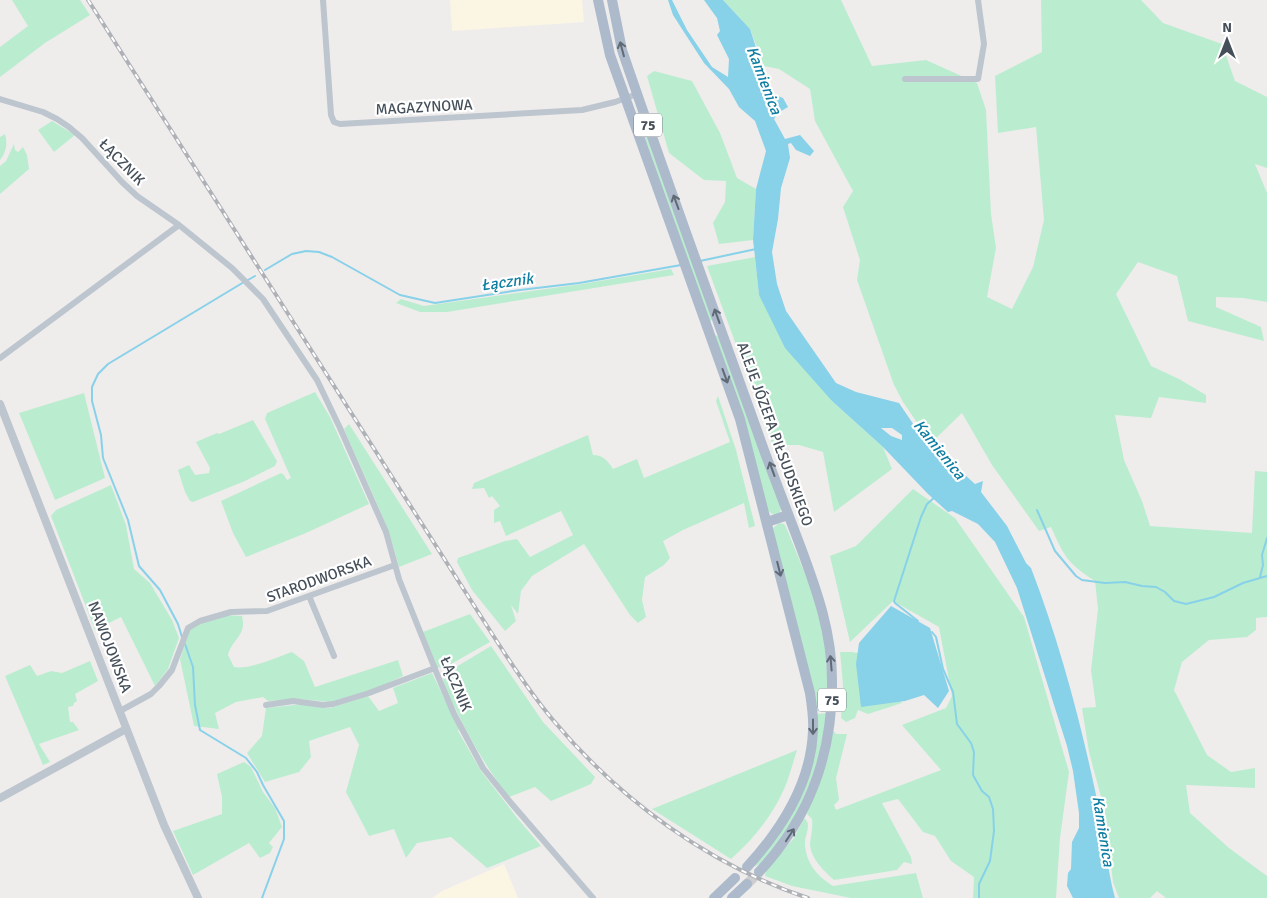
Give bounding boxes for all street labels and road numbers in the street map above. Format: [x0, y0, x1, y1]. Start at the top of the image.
street label: MAGAZYNOWA [375, 95, 473, 119]
road number: 75 [634, 114, 662, 136]
street label: ŁĄCZNIK [95, 135, 149, 189]
street label: ALEJE JÓZEFA PIŁSUDSKIEGO [733, 339, 818, 529]
street label: STARODWORSKA [264, 552, 374, 606]
street label: NAWOJOWSKA [84, 599, 136, 695]
street label: ŁĄCZNIK [436, 654, 476, 714]
road number: 75 [818, 688, 846, 712]

